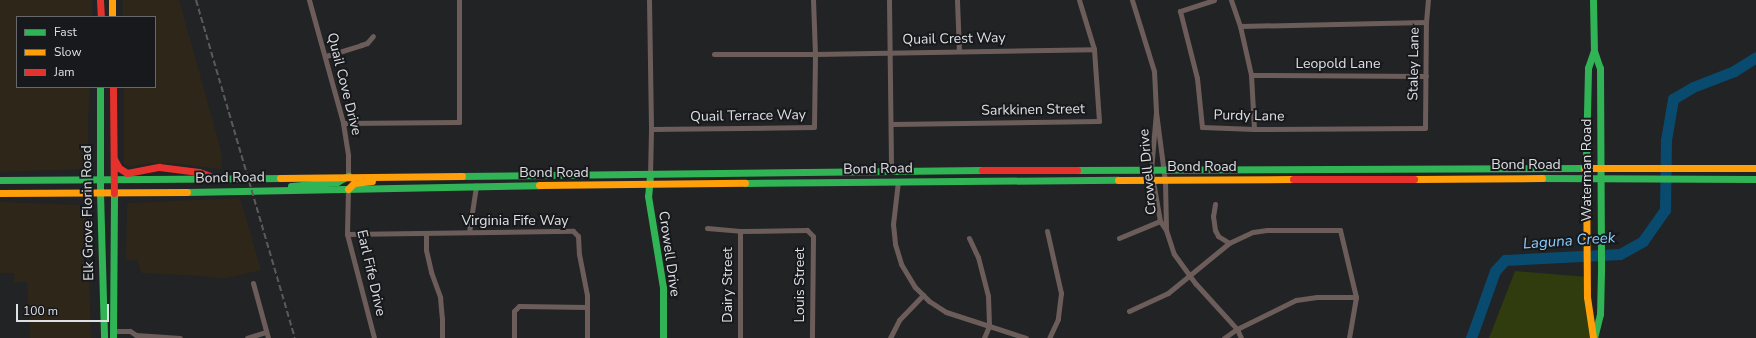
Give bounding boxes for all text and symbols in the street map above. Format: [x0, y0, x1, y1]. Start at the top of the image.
legend [16, 16, 156, 88]
text: Fast [54, 24, 77, 40]
street label: Staley Lane [1405, 27, 1423, 101]
street label: Quail Crest Way [902, 30, 1006, 48]
street label: Quail Cove Drive [323, 31, 365, 137]
text: Slow [54, 44, 82, 60]
street label: Leopold Lane [1296, 56, 1380, 72]
text: Jam [54, 64, 75, 80]
street label: Sarkkinen Street [981, 101, 1085, 119]
street label: Quail Terrace Way [690, 107, 806, 125]
street label: Purdy Lane [1213, 107, 1285, 125]
street label: Waterman Road [1579, 119, 1595, 221]
street label: Crowell Drive [1136, 128, 1160, 216]
street label: Elk Grove Florin Road [78, 145, 98, 281]
street label: Bond Road [1491, 157, 1561, 173]
street label: Bond Road [1167, 159, 1237, 175]
street label: Bond Road [843, 160, 913, 178]
street label: Bond Road [519, 165, 589, 181]
street label: Bond Road [195, 169, 265, 187]
street label: Crowell Drive [655, 210, 683, 298]
street label: Virginia Fife Way [461, 213, 569, 229]
street label: Earl Fife Drive [353, 228, 389, 318]
water label: Laguna Creek [1522, 229, 1616, 253]
street label: Dairy Street [720, 247, 736, 323]
street label: Louis Street [792, 248, 808, 322]
scale bar [18, 296, 111, 322]
text: 100 m [23, 303, 58, 319]

